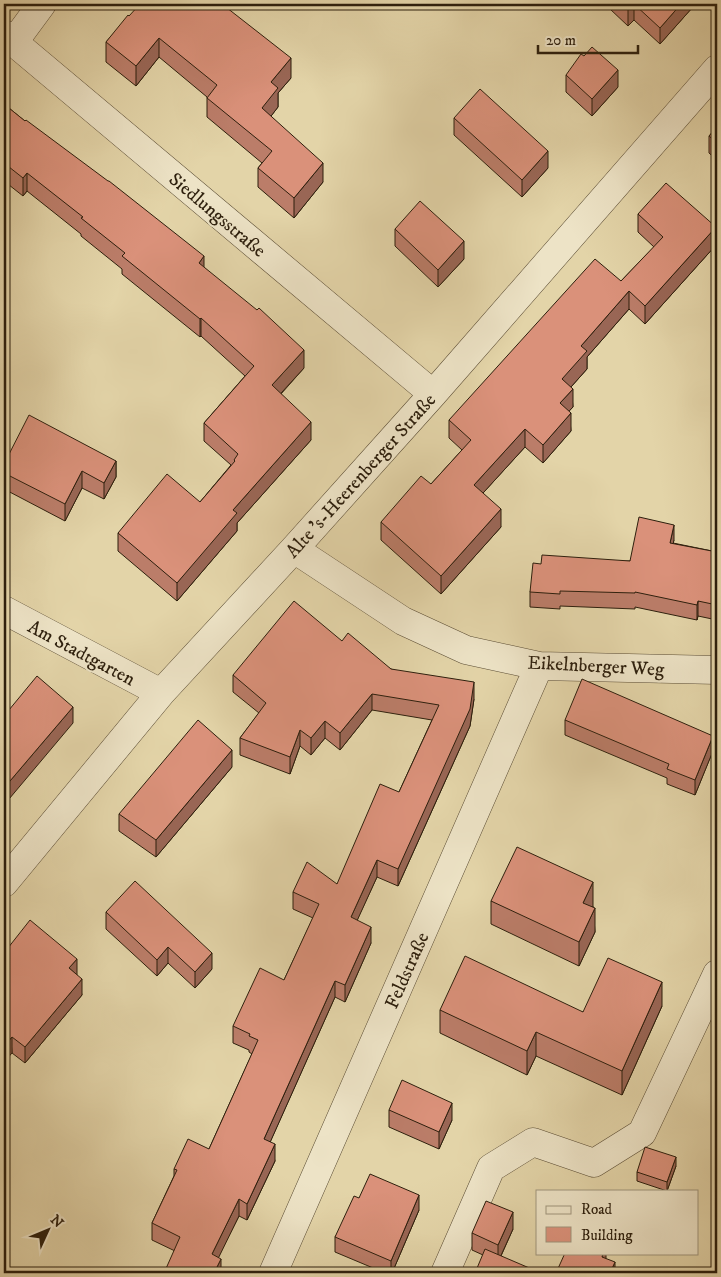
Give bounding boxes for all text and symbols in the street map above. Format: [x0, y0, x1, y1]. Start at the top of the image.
scale bar [538, 22, 638, 54]
text: 20 m [546, 31, 576, 50]
street label: Siedlungsstraße [164, 168, 270, 262]
street label: Alte 's-Heerenberger Straße [281, 389, 441, 563]
street label: Am Stadtgarten [24, 615, 139, 691]
street label: Eikelnberger Weg [527, 651, 666, 682]
street label: Feldstraße [380, 929, 434, 1012]
legend [536, 1190, 698, 1254]
text: Road [581, 1200, 613, 1219]
north arrow [22, 1204, 72, 1254]
text: N [46, 1211, 67, 1232]
text: Building [581, 1226, 633, 1245]

